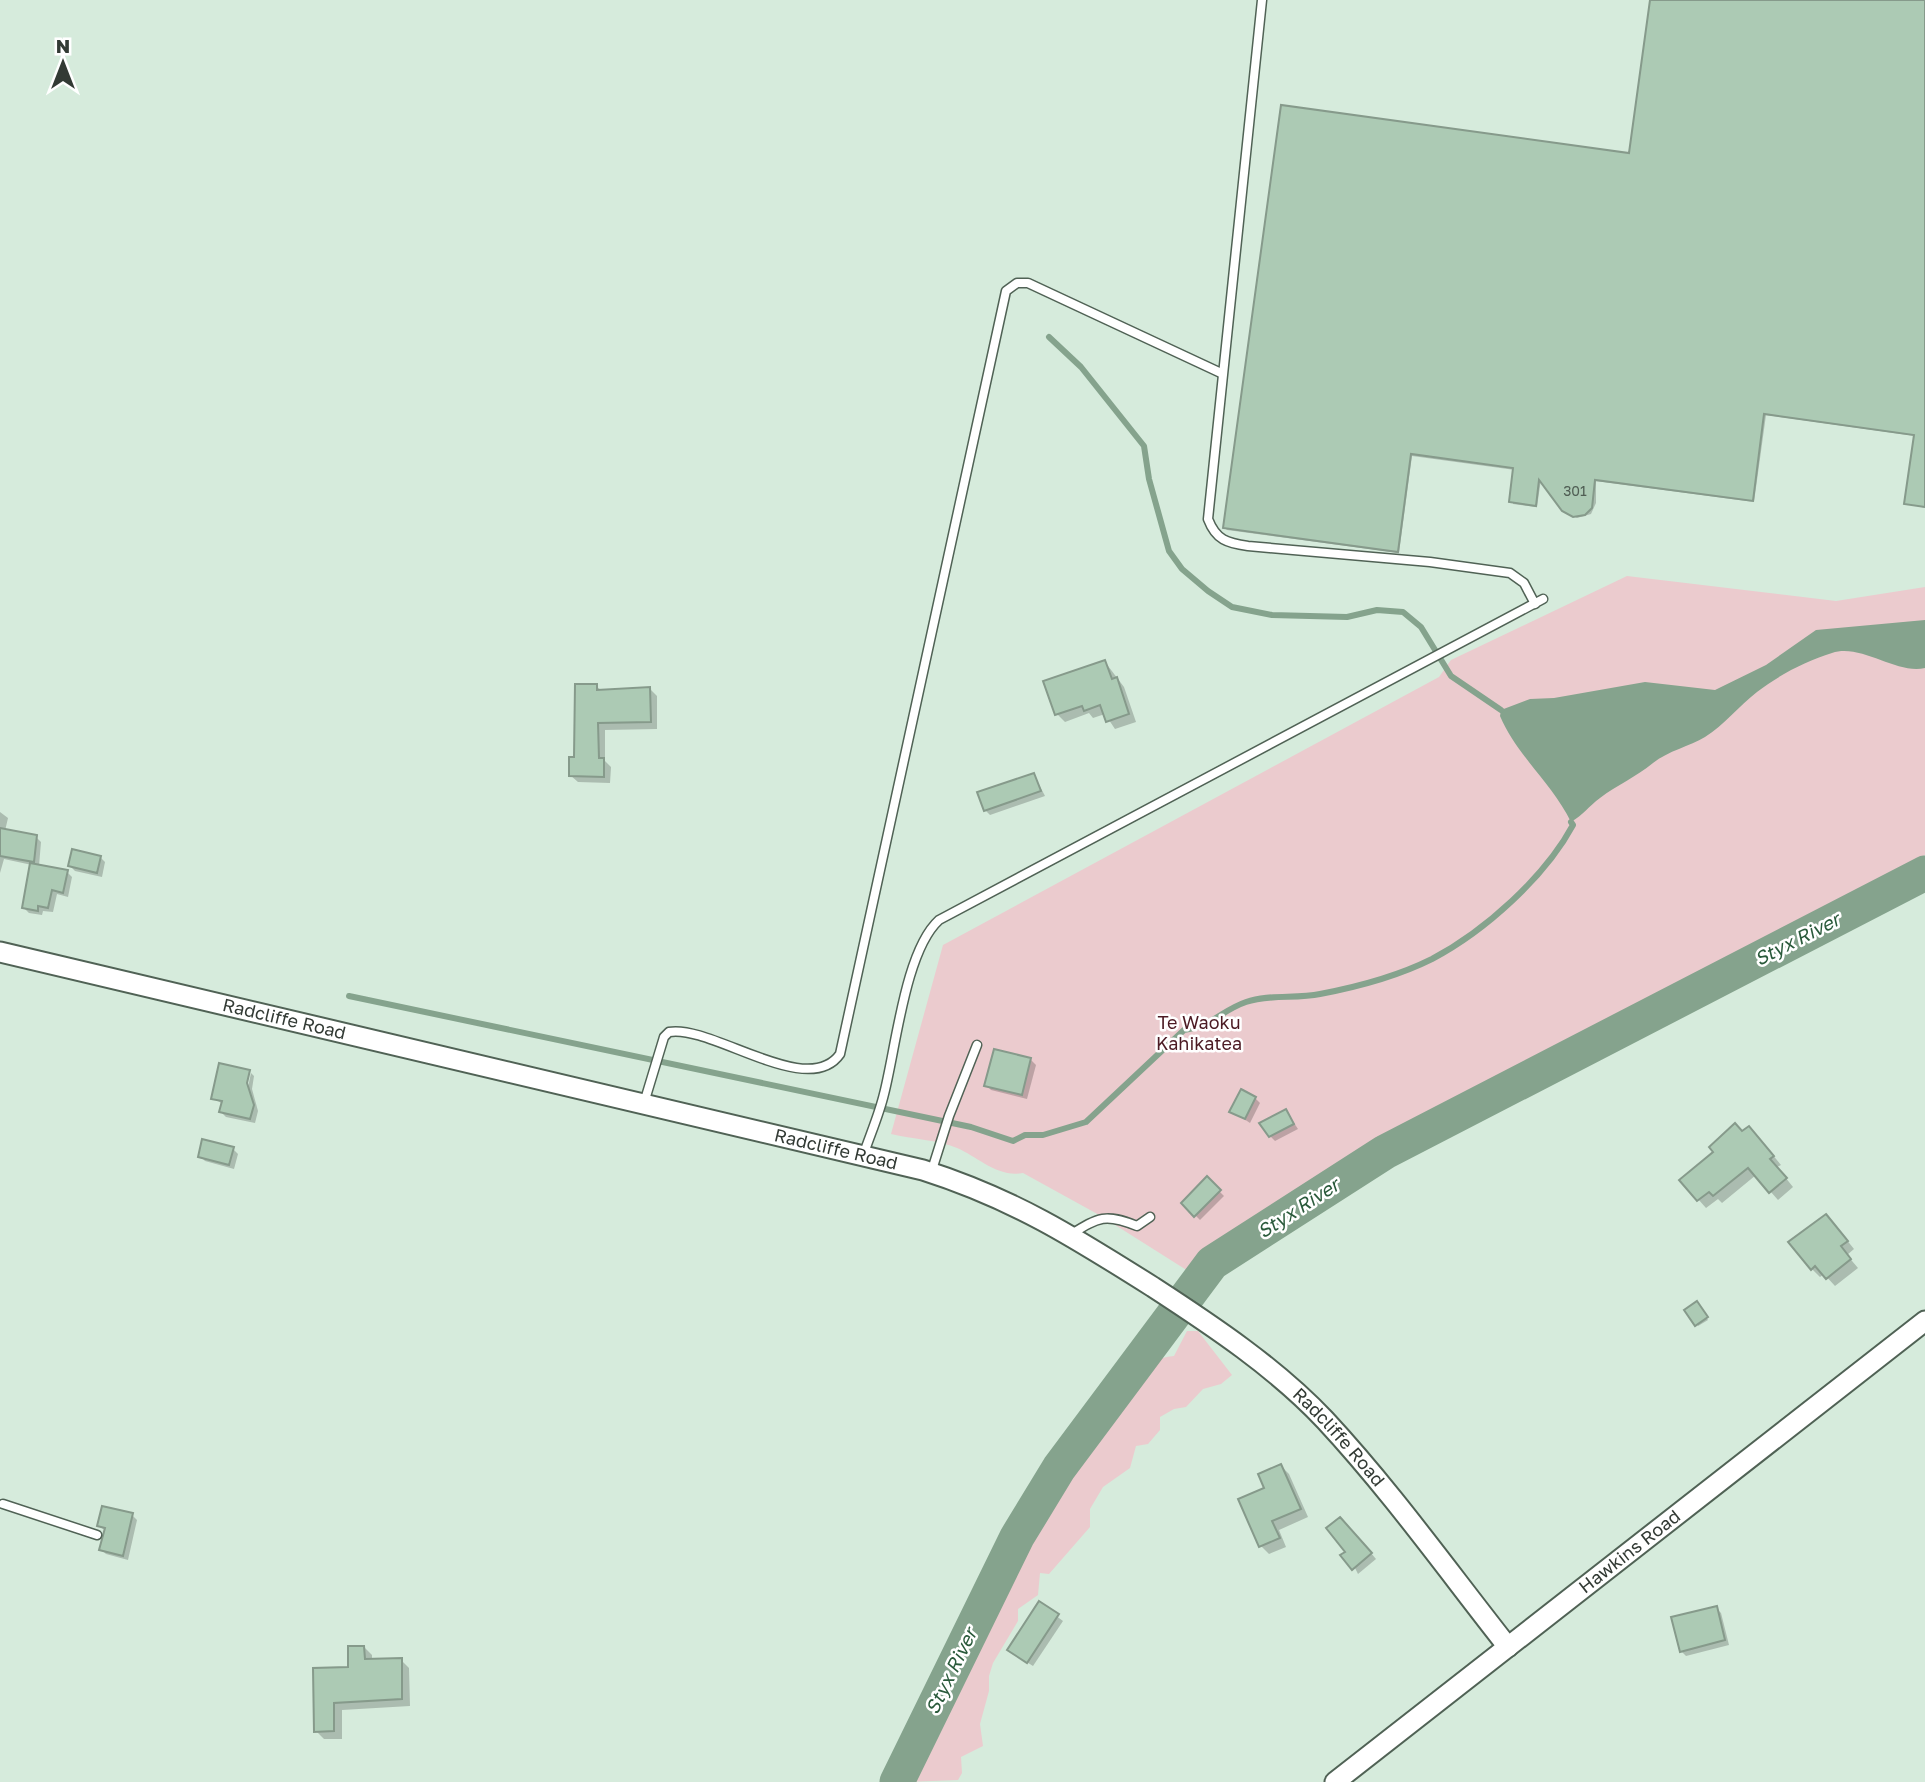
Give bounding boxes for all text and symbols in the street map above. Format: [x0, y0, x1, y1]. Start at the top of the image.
north arrow [28, 28, 98, 98]
text: N [56, 34, 70, 57]
house number: 301 [1563, 482, 1587, 499]
water label: Styx River [1750, 906, 1846, 970]
street label: Radcliffe Road [221, 993, 348, 1043]
park label: Te Waoku Kahikatea [1156, 1011, 1242, 1054]
street label: Radcliffe Road [772, 1123, 900, 1174]
water label: Styx River [1253, 1171, 1345, 1242]
street label: Radcliffe Road [1289, 1382, 1390, 1490]
street label: Hawkins Road [1574, 1505, 1684, 1597]
water label: Styx River [920, 1622, 982, 1717]

